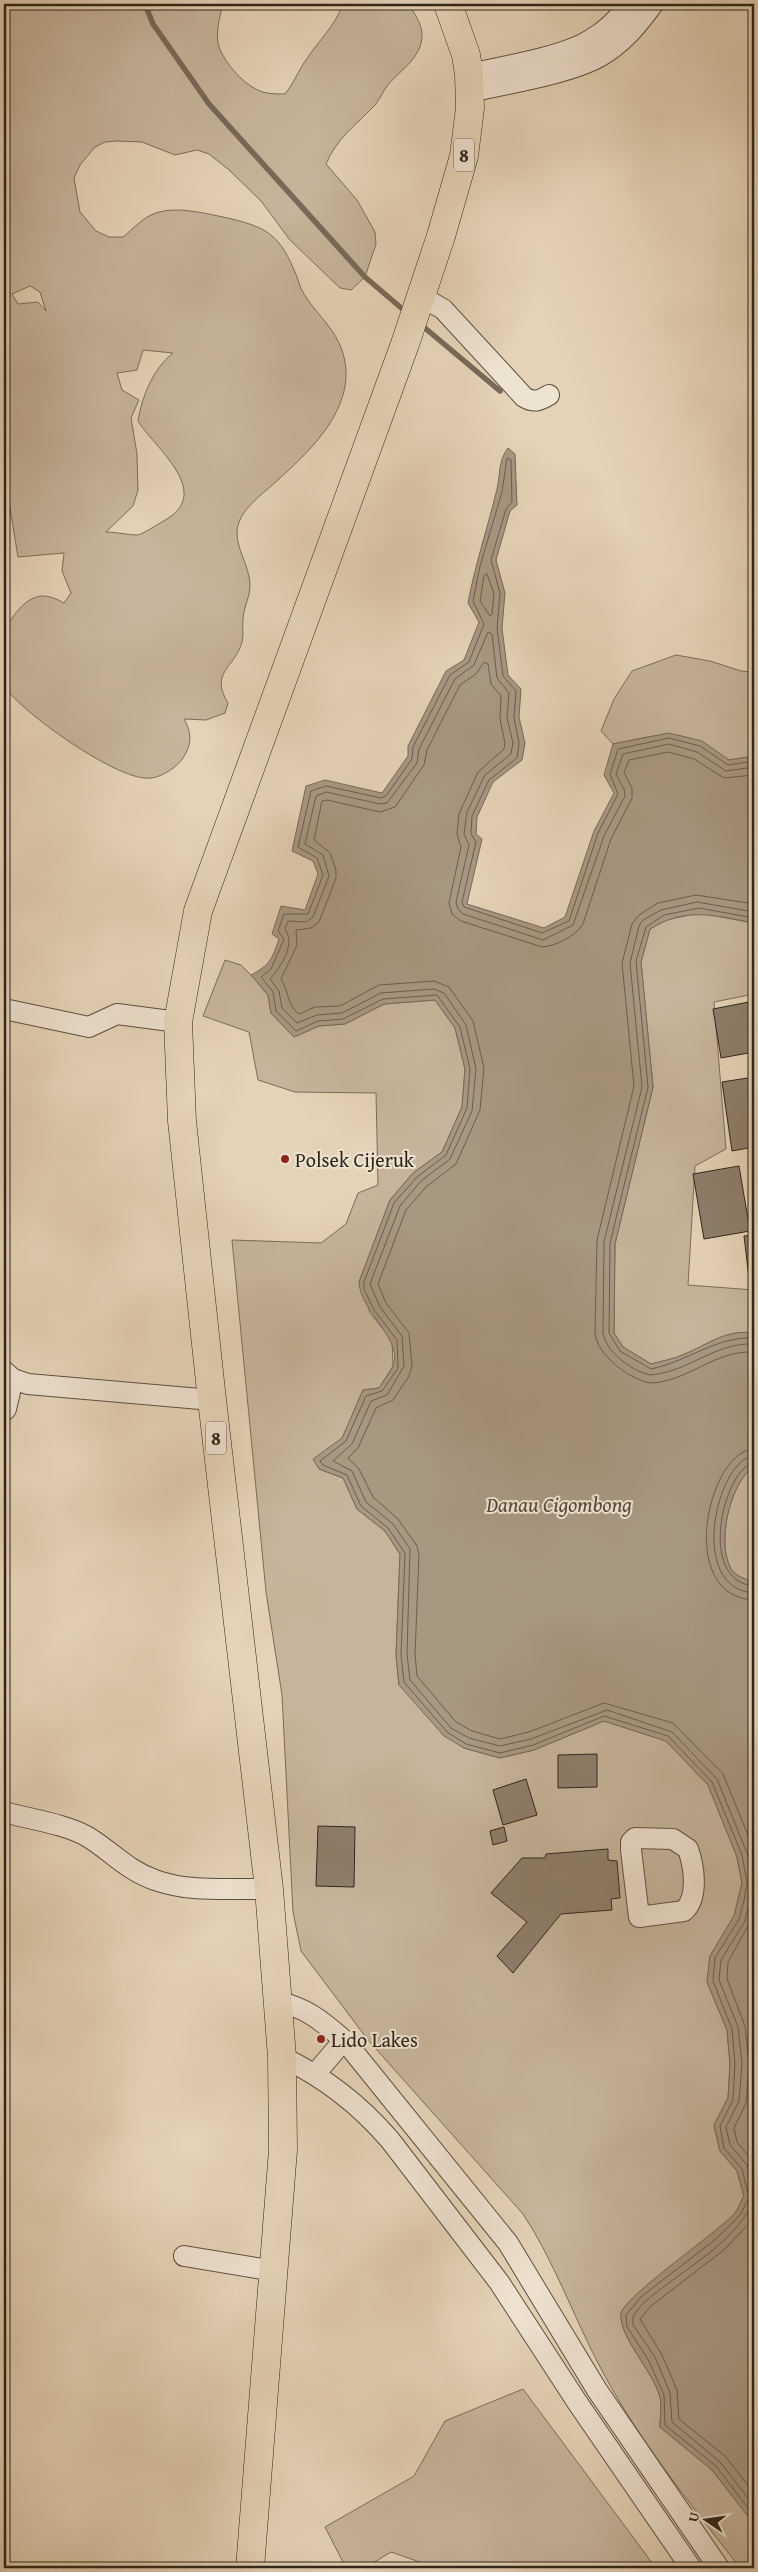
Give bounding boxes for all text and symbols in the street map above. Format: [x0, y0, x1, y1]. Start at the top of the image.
road number: 8 [454, 138, 474, 172]
place label: Polsek Cijeruk [295, 1145, 415, 1174]
marker: Polsek Cijeruk [279, 1153, 291, 1165]
road number: 8 [206, 1422, 226, 1455]
water label: Danau Cigombong [485, 1489, 632, 1520]
place label: Lido Lakes [331, 2025, 418, 2054]
marker: Lido Lakes [315, 2033, 327, 2045]
north arrow [680, 2494, 730, 2544]
text: U [683, 2510, 704, 2524]

